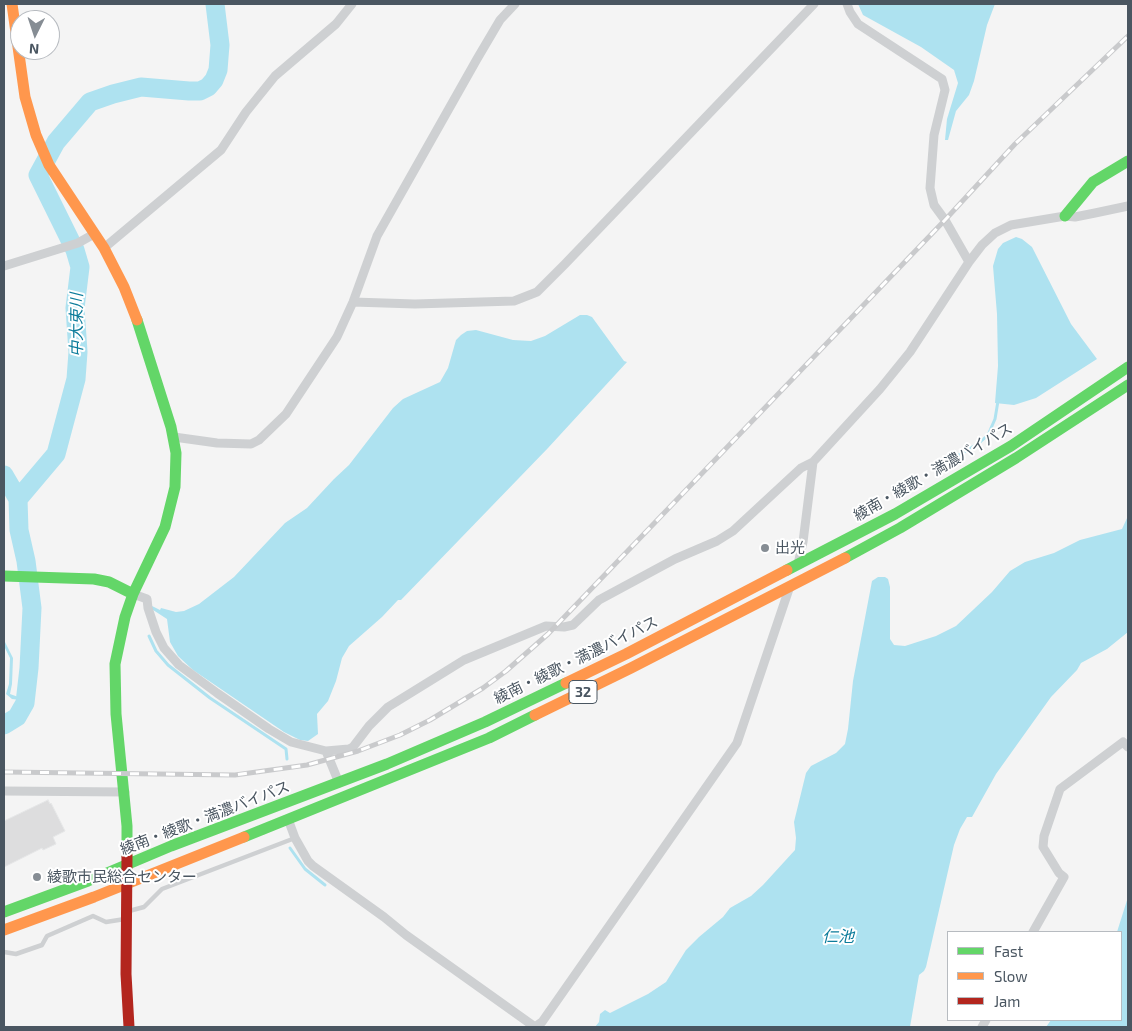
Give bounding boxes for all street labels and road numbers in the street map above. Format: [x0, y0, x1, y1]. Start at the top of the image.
street label: 綾南・綾歌・満濃バイパス [851, 419, 1015, 525]
street label: 綾南・綾歌・満濃バイパス [491, 612, 661, 708]
road number: 32 [569, 680, 597, 704]
street label: 綾南・綾歌・満濃バイパス [118, 777, 292, 859]

